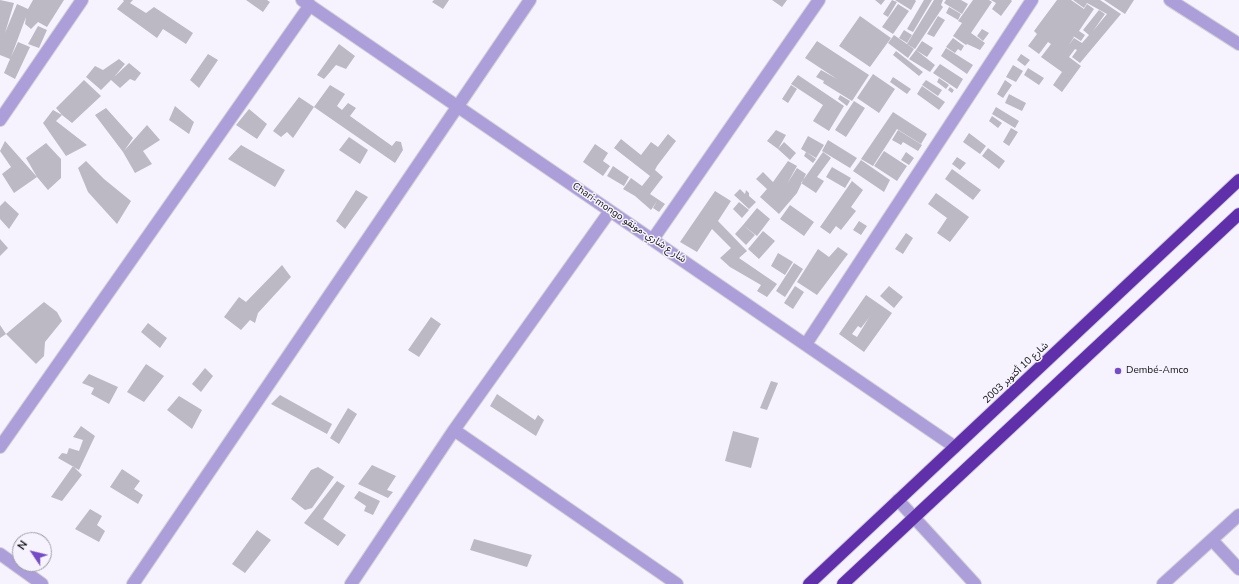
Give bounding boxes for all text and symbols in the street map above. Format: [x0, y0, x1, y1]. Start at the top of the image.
street label: Chari-mongo شار ع شاري-مونقو [570, 180, 688, 266]
street label: شارع 10 أكتوبر 2003 [981, 340, 1051, 406]
place label: Dembé-Amco [1126, 365, 1189, 377]
marker: Dembé-Amco [1113, 366, 1123, 376]
north arrow [12, 532, 52, 572]
text: N [14, 538, 31, 553]

